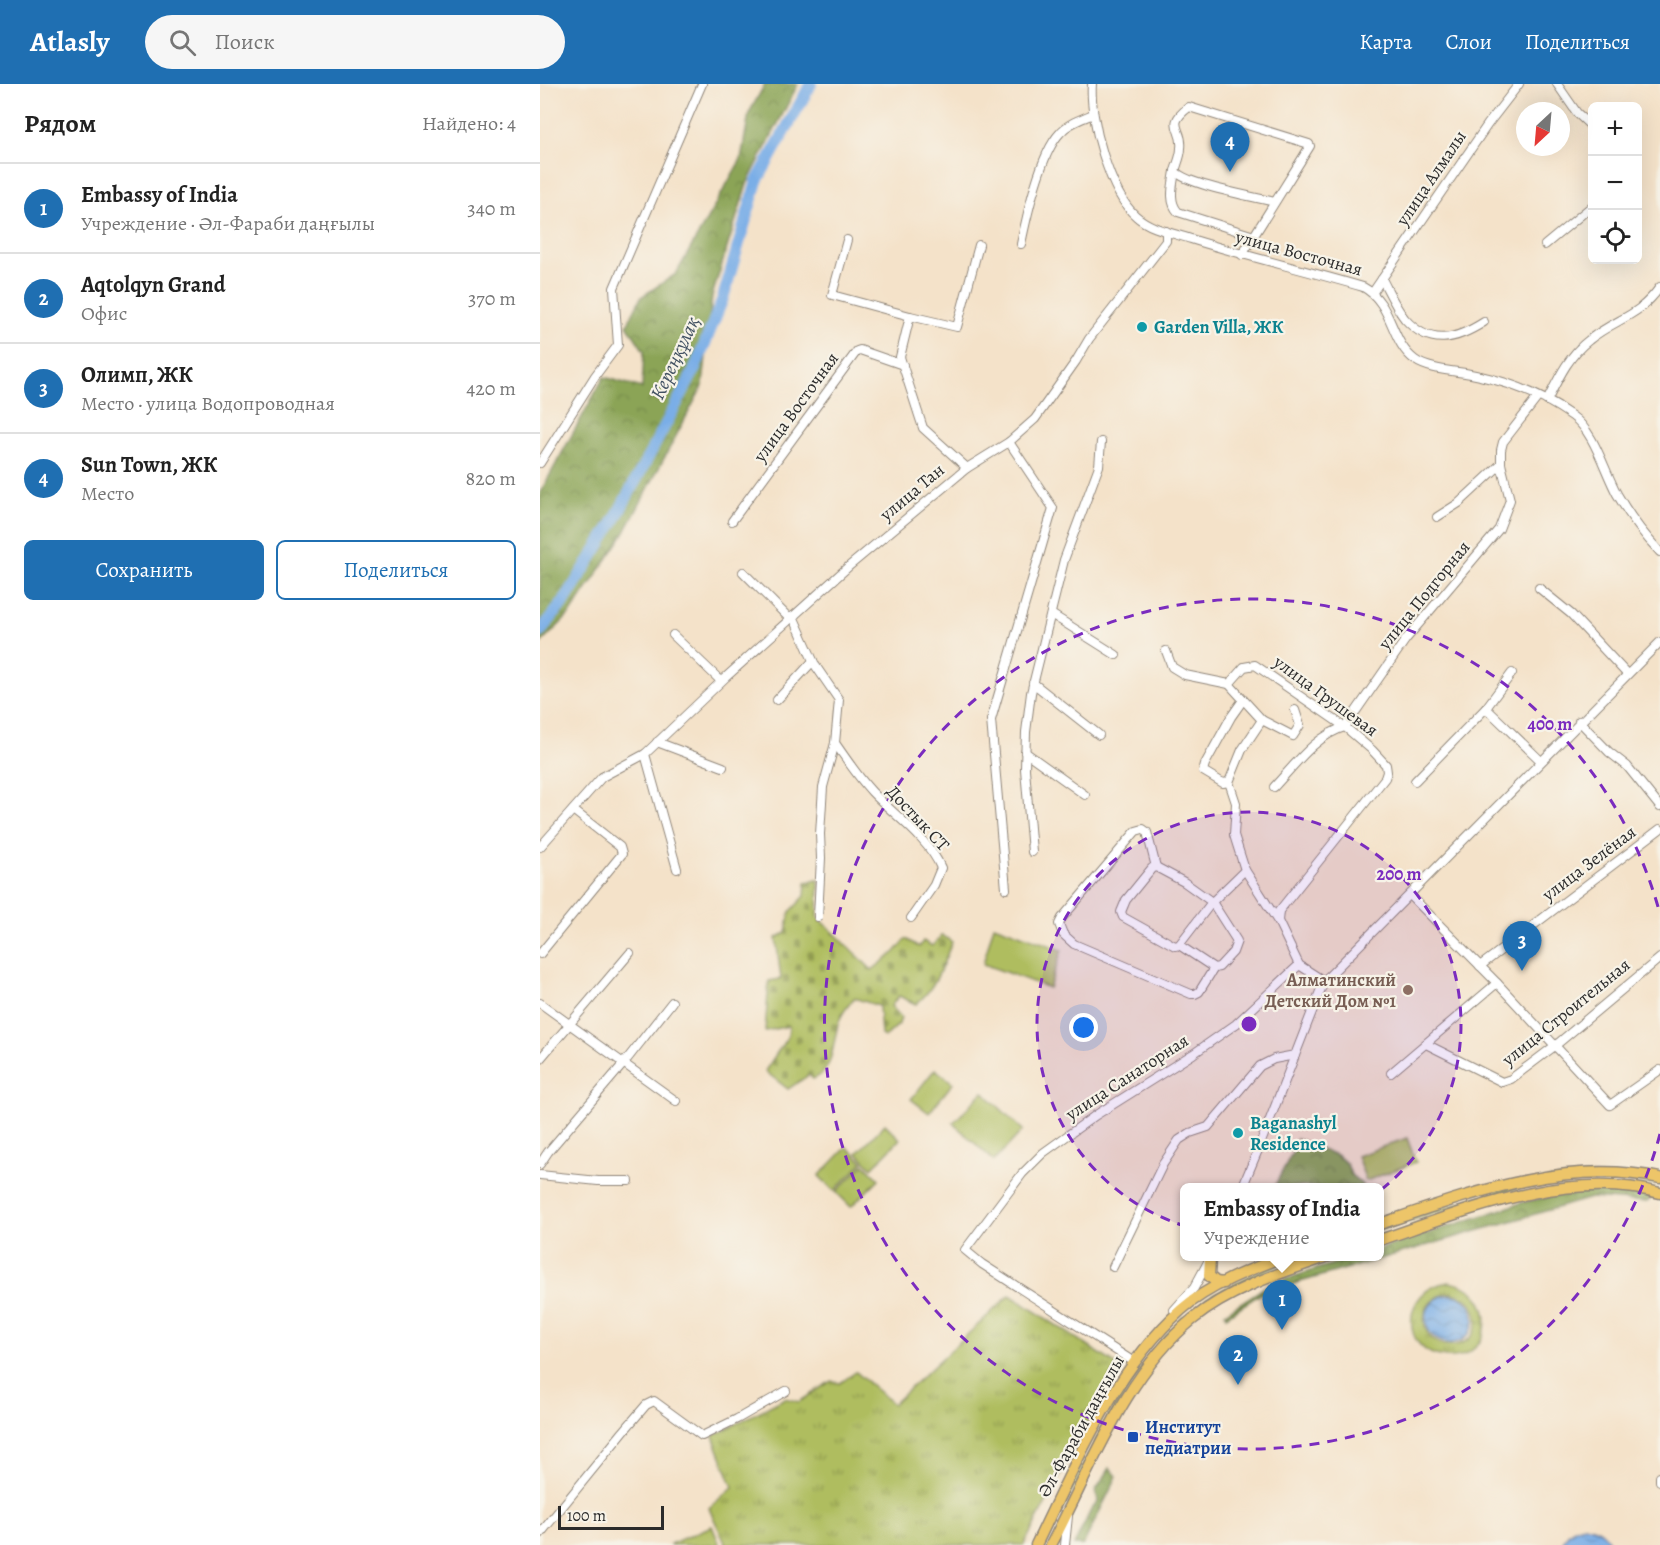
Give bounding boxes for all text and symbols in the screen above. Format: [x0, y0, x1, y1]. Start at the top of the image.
search box [145, 15, 565, 69]
text: Atlasly [30, 23, 109, 61]
icon: search [166, 26, 199, 59]
text: Поиск [214, 27, 275, 57]
text: Карта [1359, 28, 1412, 56]
text: Слои [1445, 28, 1492, 56]
text: Поделиться [1525, 28, 1630, 56]
north arrow [1516, 102, 1570, 156]
map controls [1588, 102, 1642, 264]
button: + [1588, 102, 1642, 156]
text: Рядом [24, 106, 96, 141]
text: Найдено: 4 [422, 110, 516, 137]
pin: 4 [1210, 122, 1250, 172]
street label: улица Алмалы [1390, 126, 1472, 231]
button: − [1588, 156, 1642, 210]
text: Embassy of India [81, 180, 238, 210]
text: 1 [40, 195, 47, 222]
text: 340 m [467, 195, 516, 222]
text: Учреждение · Әл-Фараби даңғылы [81, 210, 375, 237]
button: locate [1588, 210, 1642, 264]
street label: улица Восточная [1232, 224, 1365, 281]
text: Aqtolqyn Grand [81, 270, 226, 300]
text: 2 [39, 285, 48, 312]
text: 370 m [468, 285, 516, 312]
text: Офис [81, 300, 127, 327]
water label: Кереңқұлақ [644, 312, 706, 404]
place label: Garden Villa, ЖК [1154, 315, 1283, 339]
marker: Garden Villa, ЖК [1135, 320, 1149, 334]
street label: улица Восточная [747, 347, 844, 468]
text: Олимп, ЖК [81, 360, 193, 390]
text: 3 [39, 375, 48, 402]
text: 420 m [466, 375, 516, 402]
text: Место · улица Водопроводная [81, 390, 335, 417]
text: Sun Town, ЖК [81, 450, 217, 480]
street label: улица Тан [874, 458, 949, 527]
text: 4 [39, 465, 48, 492]
text: 820 m [466, 465, 516, 492]
text: Место [81, 480, 134, 507]
street label: улица Подгорная [1372, 536, 1475, 655]
button: Сохранить [24, 540, 264, 600]
button: Поделиться [276, 540, 516, 600]
street label: улица Грушевая [1268, 649, 1383, 742]
text: 400 m [1528, 712, 1572, 736]
street label: Достык СТ [881, 780, 955, 856]
street label: улица Зелёная [1536, 820, 1641, 907]
text: 200 m [1376, 862, 1422, 886]
pin: 3 [1502, 922, 1542, 971]
street label: улица Строительная [1496, 953, 1635, 1072]
place label: Алматинский Детский Дом №1 [1264, 968, 1397, 1013]
marker: Алматинский Детский Дом №1 [1401, 983, 1415, 997]
your location [1069, 1013, 1098, 1042]
centre of rings [1239, 1014, 1259, 1034]
street label: улица Санаторная [1060, 1028, 1193, 1126]
place label: Baganashyl Residence [1250, 1111, 1337, 1156]
marker: Baganashyl Residence [1231, 1126, 1245, 1140]
popup [1180, 1183, 1384, 1261]
text: Embassy of India [1204, 1194, 1360, 1224]
text: Учреждение [1204, 1224, 1310, 1251]
pin: 1 [1262, 1280, 1302, 1330]
pin: 2 [1218, 1336, 1258, 1385]
street label: Әл-Фараби даңғылы [1032, 1351, 1130, 1501]
place label: Институт педиатрии [1145, 1415, 1232, 1460]
marker: Институт педиатрии [1126, 1430, 1140, 1444]
scale bar [558, 1503, 664, 1530]
text: 100 m [567, 1505, 606, 1527]

